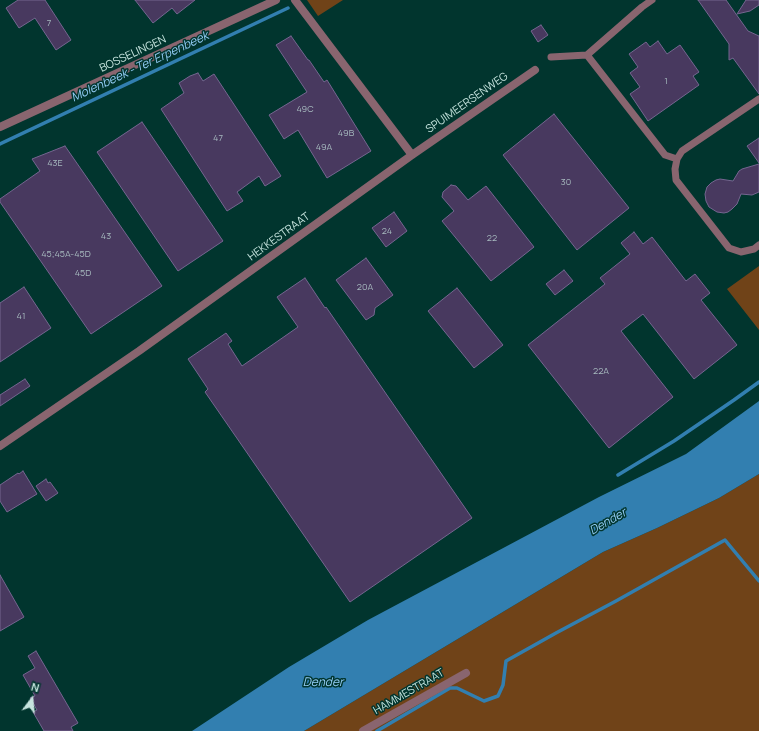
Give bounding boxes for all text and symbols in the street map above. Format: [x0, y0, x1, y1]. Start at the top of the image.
house number: 7 [47, 18, 51, 28]
water label: Molenbeek - Ter Erpenbeek [69, 29, 211, 105]
street label: BOSSELINGEN [98, 33, 168, 75]
street label: SPUIMEERSENWEG [423, 70, 511, 136]
house number: 1 [664, 76, 668, 86]
house number: 49C [296, 104, 314, 114]
house number: 49B [338, 128, 354, 138]
house number: 47 [213, 133, 223, 143]
house number: 49A [316, 142, 332, 152]
house number: 43E [47, 158, 63, 168]
house number: 30 [561, 177, 571, 187]
street label: HEKKESTRAAT [245, 210, 313, 264]
house number: 24 [382, 226, 392, 236]
house number: 43 [101, 231, 111, 241]
house number: 22 [487, 233, 497, 243]
house number: 45;45A-45D [41, 249, 91, 259]
house number: 45D [75, 268, 91, 278]
house number: 20A [357, 282, 373, 292]
house number: 41 [17, 311, 25, 321]
house number: 22A [593, 366, 609, 376]
water label: Dender [587, 506, 629, 538]
street label: HAMMESTRAAT [371, 666, 447, 718]
water label: Dender [303, 676, 343, 690]
north arrow [12, 679, 52, 719]
text: N [30, 679, 41, 695]

